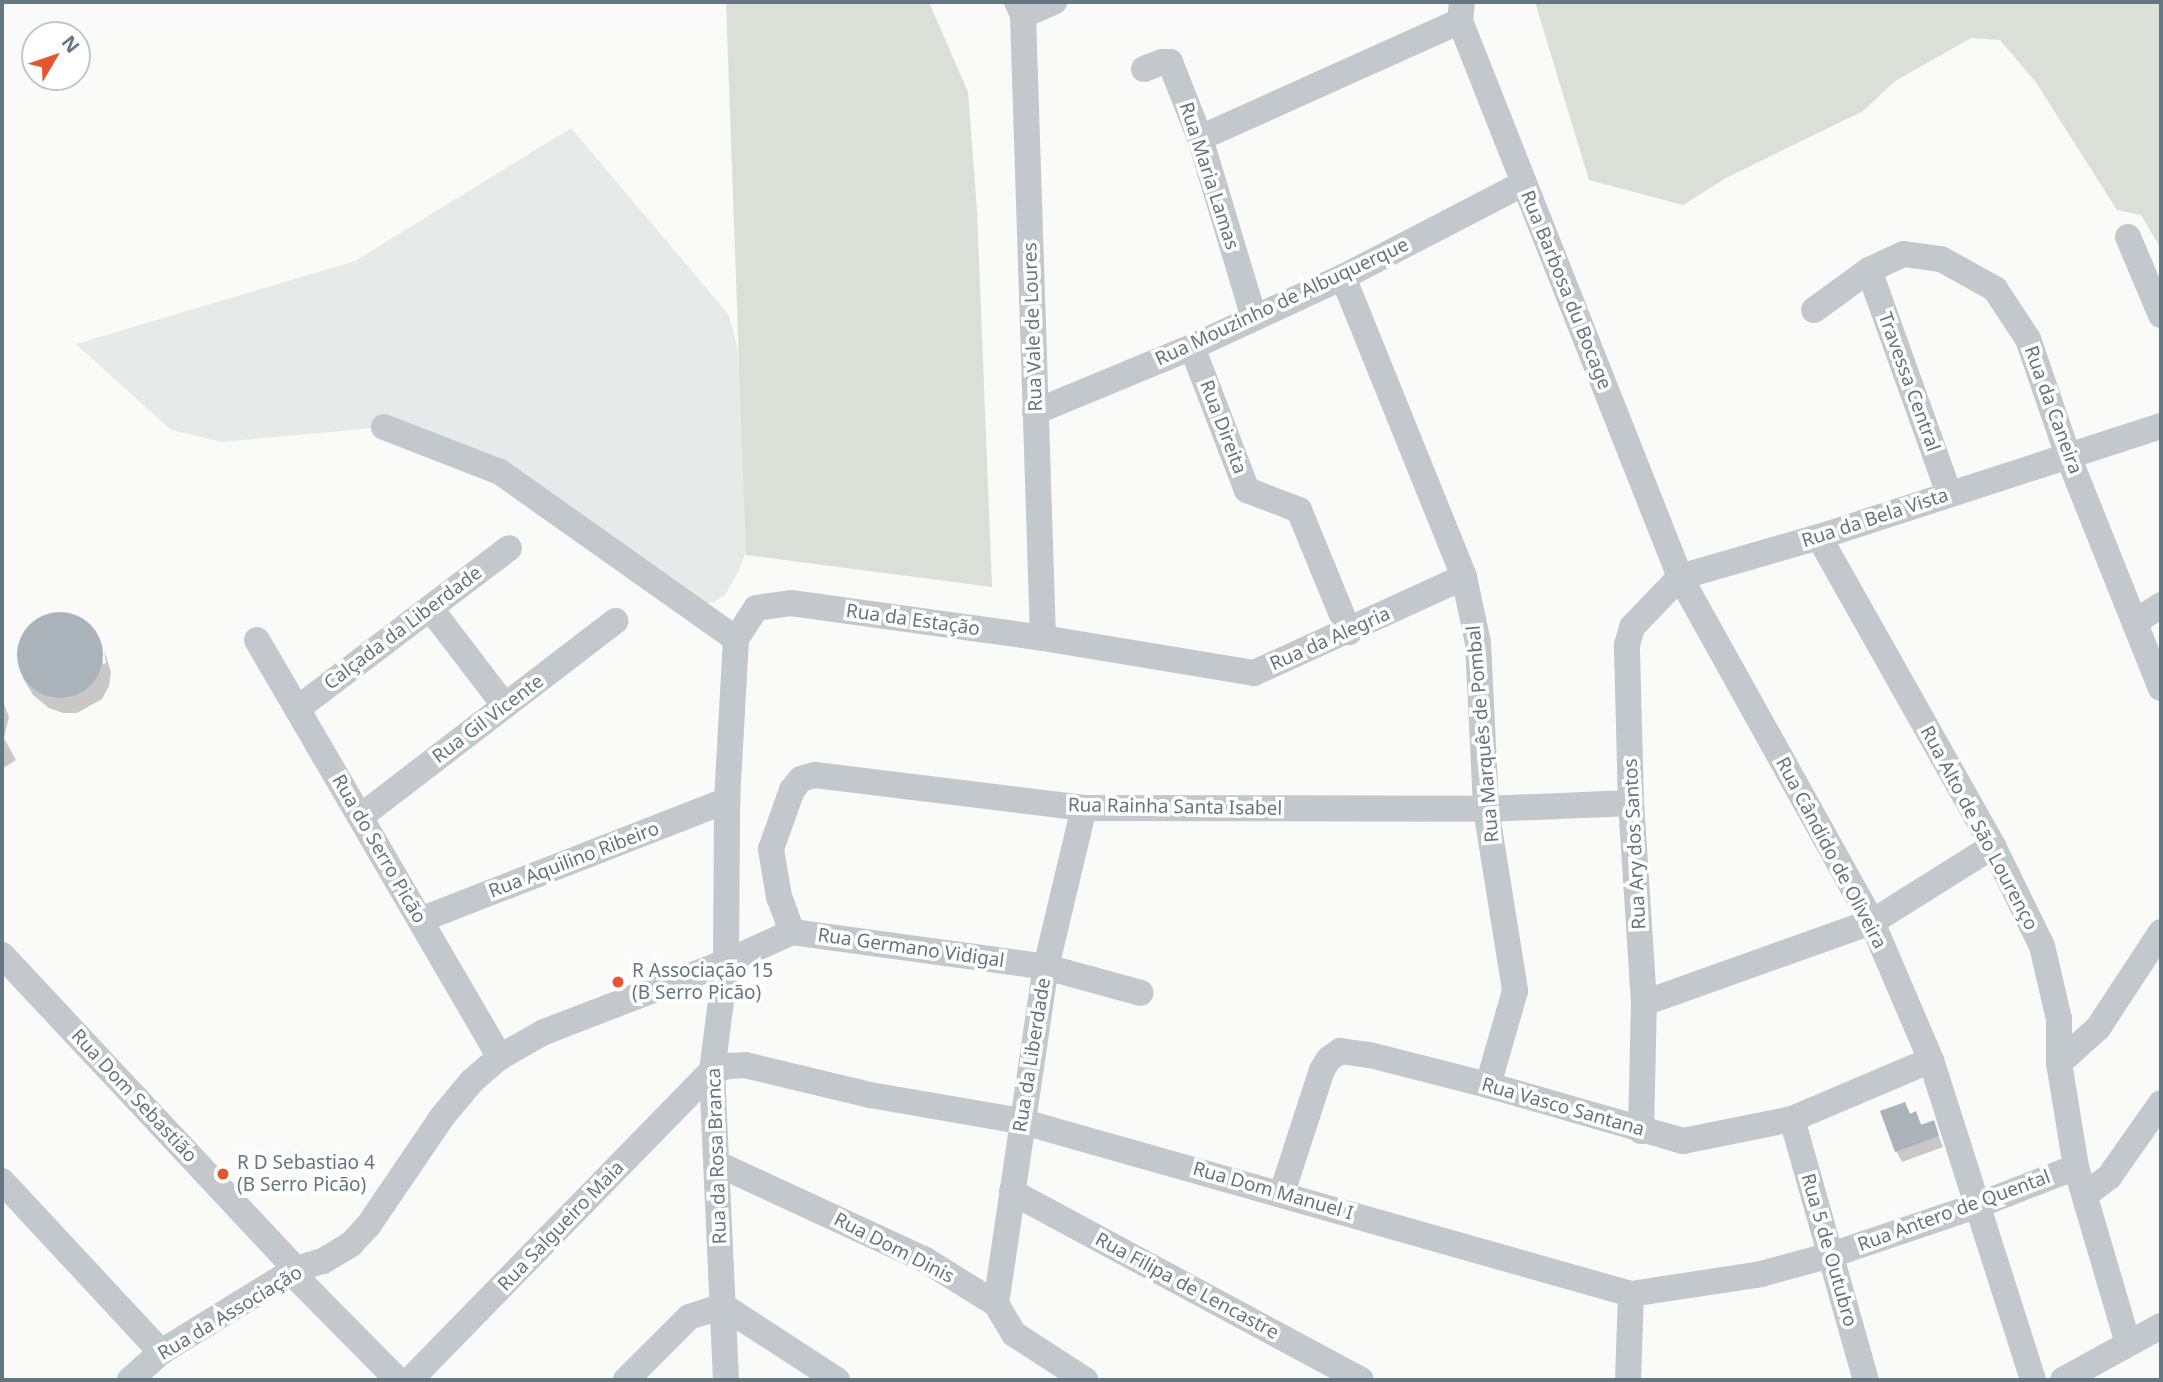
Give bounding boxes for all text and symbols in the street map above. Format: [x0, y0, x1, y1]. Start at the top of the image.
north arrow [21, 21, 91, 91]
text: N [56, 30, 86, 58]
street label: Rua Maria Lamas [1174, 99, 1244, 253]
street label: Rua Barbosa du Bocage [1516, 187, 1616, 393]
street label: Rua Mouzinho de Albuquerque [1152, 233, 1412, 371]
street label: Rua Vale de Loures [1019, 242, 1047, 412]
street label: Travessa Central [1873, 309, 1945, 455]
street label: Rua da Caneira [2019, 343, 2087, 477]
street label: Rua Direita [1195, 377, 1251, 477]
street label: Rua da Bela Vista [1799, 484, 1951, 552]
street label: Calçada da Liberdade [320, 561, 486, 695]
street label: Rua da Estação [845, 599, 981, 641]
street label: Rua da Alegria [1266, 602, 1394, 676]
street label: Rua Marquês de Pombal [1462, 624, 1504, 844]
street label: Rua Gil Vicente [428, 670, 548, 768]
street label: Rua Alto de São Lourenço [1915, 722, 2043, 934]
street label: Rua Cândido de Oliveira [1771, 753, 1891, 953]
street label: Rua Ary dos Santos [1619, 758, 1651, 930]
street label: Rua do Serro Picão [327, 771, 431, 927]
street label: Rua Rainha Santa Isabel [1068, 794, 1282, 820]
street label: Rua Aquilino Ribeiro [486, 817, 662, 903]
street label: Rua Germano Vidigal [816, 924, 1006, 972]
place label: R Associação 15 (B Serro Picão) [632, 960, 773, 1004]
marker: R Associação 15 (B Serro Picão) [610, 974, 626, 990]
street label: Rua da Liberdade [1009, 976, 1055, 1134]
street label: Rua Dom Sebastião [66, 1025, 202, 1167]
street label: Rua da Rosa Branca [703, 1067, 731, 1245]
street label: Rua Vasco Santana [1479, 1073, 1647, 1141]
place label: R D Sebastiao 4 (B Serro Picão) [237, 1152, 375, 1196]
street label: Rua Salgueiro Maia [493, 1156, 629, 1296]
street label: Rua Dom Manuel I [1190, 1157, 1356, 1225]
marker: R D Sebastiao 4 (B Serro Picão) [215, 1166, 231, 1182]
street label: Rua Antero de Quental [1855, 1166, 2053, 1256]
street label: Rua 5 de Outubro [1796, 1171, 1862, 1329]
street label: Rua Dom Dinis [830, 1208, 958, 1288]
street label: Rua Filipa de Lencastre [1091, 1228, 1283, 1344]
street label: Rua da Associação [154, 1261, 306, 1365]

